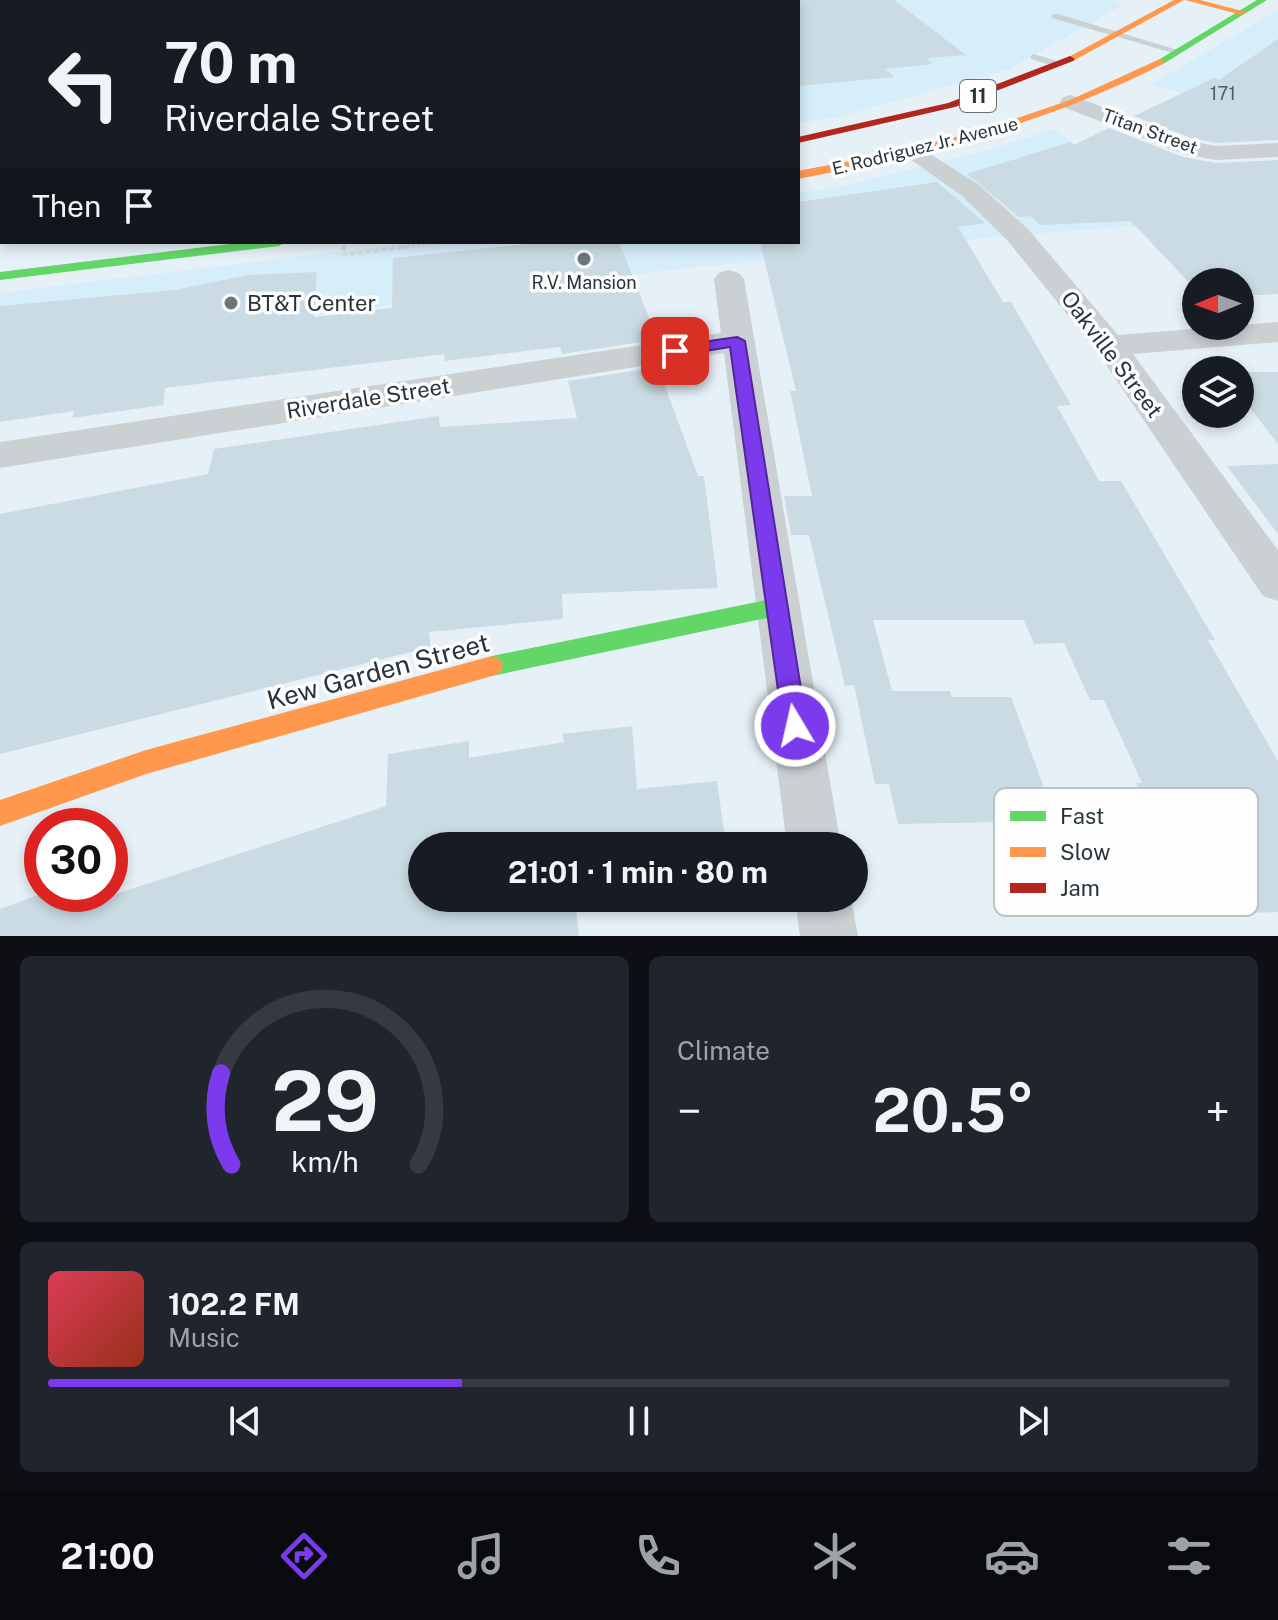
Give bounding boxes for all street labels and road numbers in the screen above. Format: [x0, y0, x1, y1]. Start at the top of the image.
road number: 11 [960, 80, 996, 112]
street label: Titan Street [1100, 104, 1200, 158]
street label: E. Rodriguez Jr. Avenue [830, 113, 1020, 179]
street label: Oakville Street [1056, 286, 1168, 422]
street label: Riverdale Street [284, 372, 452, 424]
street label: Kew Garden Street [263, 626, 493, 716]

